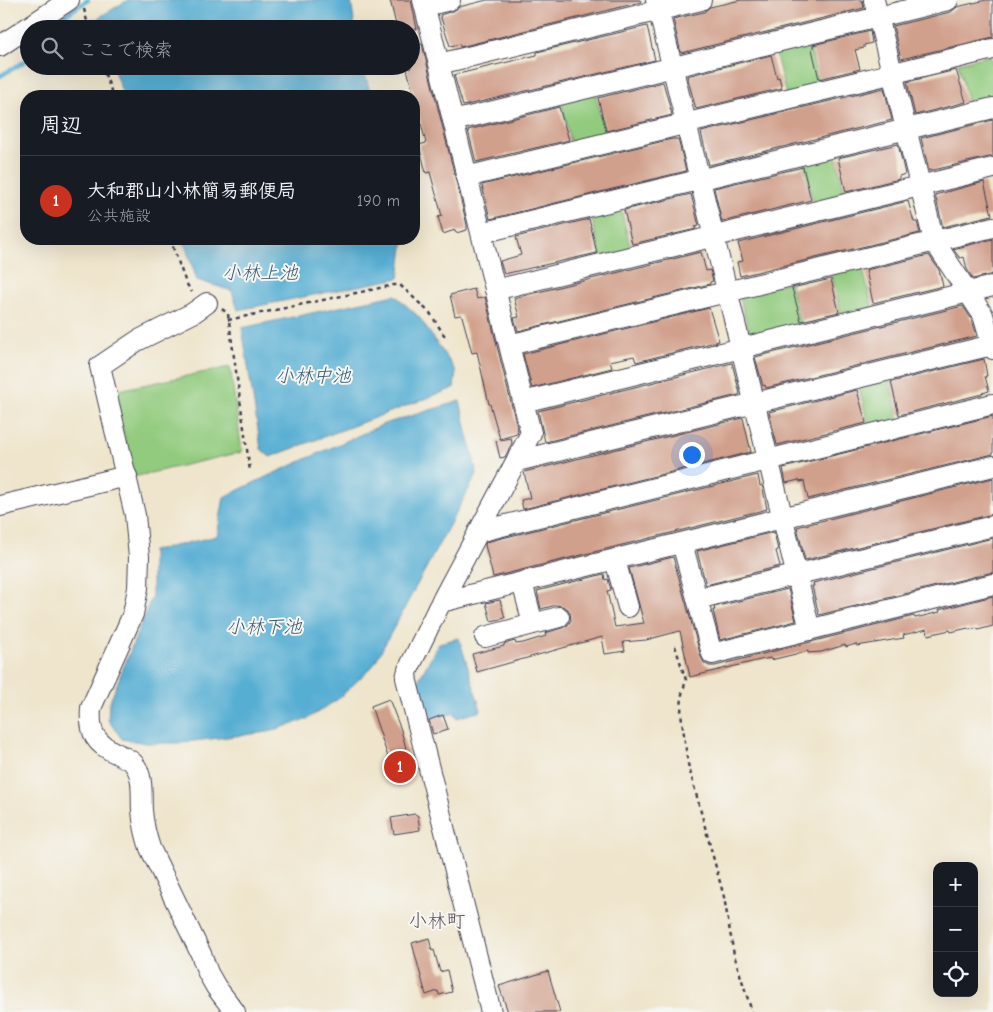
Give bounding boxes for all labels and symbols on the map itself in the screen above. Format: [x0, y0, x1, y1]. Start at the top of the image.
water label: 小林上池 [222, 262, 299, 284]
water label: 小林中池 [275, 365, 352, 387]
your location [679, 442, 705, 468]
water label: 小林下池 [226, 616, 303, 638]
pin: 1 [384, 748, 416, 786]
district label: 小林町 [408, 910, 466, 932]

